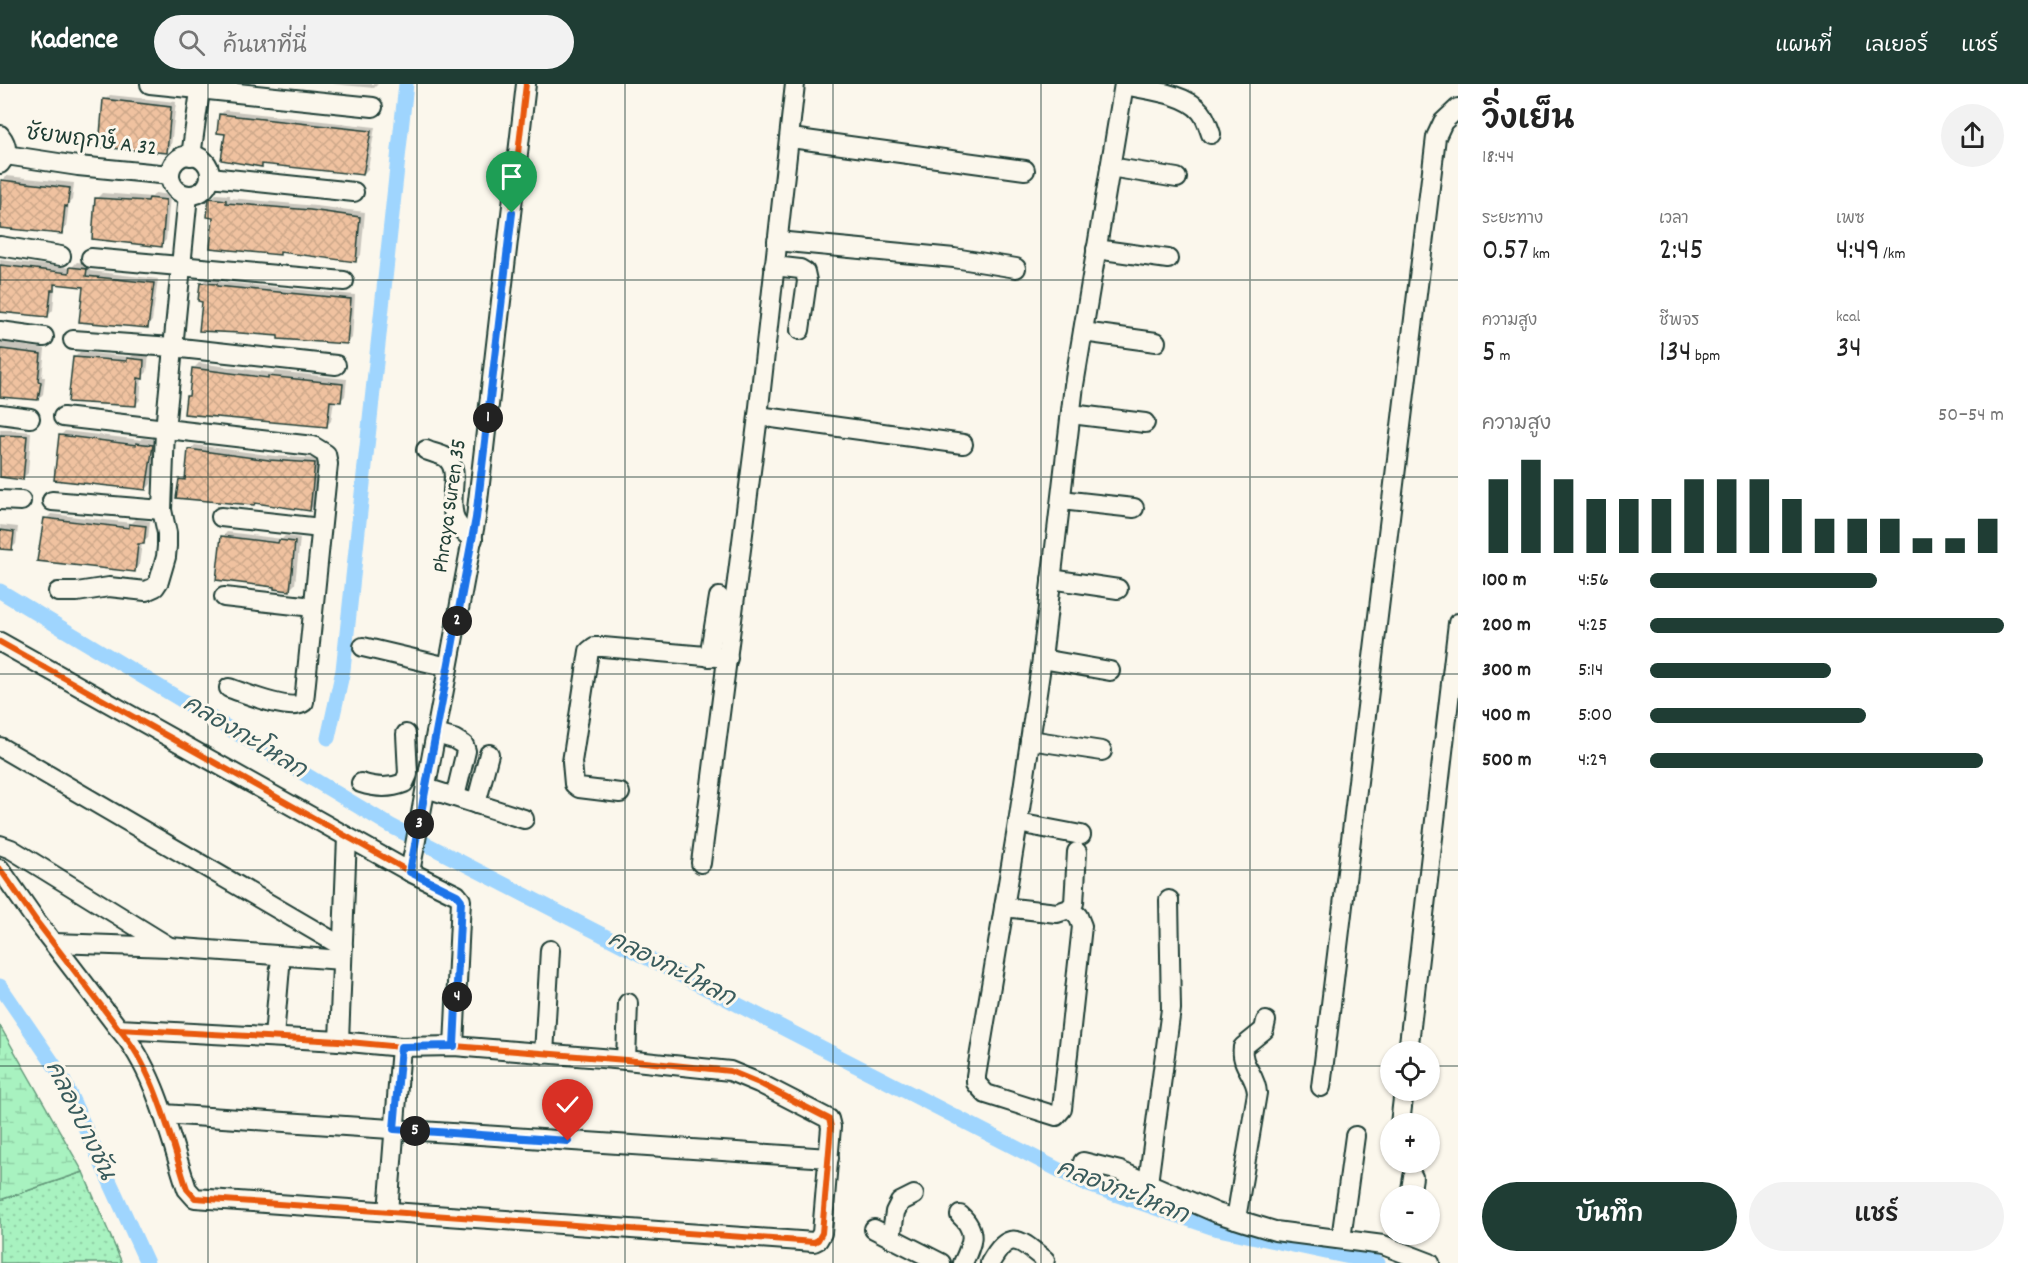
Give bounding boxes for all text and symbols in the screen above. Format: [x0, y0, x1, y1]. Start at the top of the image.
search box [154, 15, 574, 69]
text: Kadence [30, 22, 118, 62]
icon: search [175, 26, 208, 59]
text: ค้นหาที่นี่ [223, 32, 307, 63]
text: แผนที่ [1775, 32, 1832, 62]
text: เลเยอร์ [1865, 32, 1928, 62]
text: แชร์ [1961, 32, 1998, 62]
text: วิ่งเย็น [1482, 98, 1574, 145]
button: share [1941, 104, 2004, 167]
street label: ชัยพฤกษ์ A 32 [24, 117, 159, 165]
text: 18:44 [1482, 144, 1514, 172]
pin [486, 151, 537, 213]
icon: arrive [495, 160, 528, 193]
text: ระยะทาง [1482, 208, 1543, 231]
text: เวลา [1659, 208, 1689, 231]
text: เพซ [1836, 208, 1865, 231]
text: 0.57 [1482, 231, 1529, 274]
text: 2:45 [1659, 231, 1703, 274]
text: 4:49 [1836, 231, 1880, 274]
text: km [1529, 243, 1550, 266]
text: /km [1880, 243, 1905, 266]
text: kcal [1836, 306, 1860, 329]
text: ความสูง [1482, 310, 1537, 333]
text: ชีพจร [1659, 310, 1699, 333]
text: 34 [1836, 329, 1862, 372]
text: 5 [1482, 333, 1496, 376]
text: 134 [1659, 333, 1691, 376]
text: m [1496, 345, 1511, 368]
text: bpm [1691, 345, 1720, 368]
text: 50–54 m [1938, 402, 2004, 430]
pin: 1 [473, 403, 503, 433]
text: 1 [486, 406, 490, 429]
text: ความสูง [1482, 411, 1551, 439]
street label: Phraya Suren 35 [426, 437, 476, 575]
text: 100 m [1482, 567, 1527, 595]
text: 4:56 [1578, 567, 1609, 595]
pin: 2 [442, 606, 472, 636]
text: 2 [454, 609, 461, 632]
text: 200 m [1482, 612, 1531, 640]
text: 4:25 [1578, 612, 1608, 640]
text: 300 m [1482, 657, 1531, 685]
text: 5:14 [1578, 657, 1603, 685]
water label: คลองกะโหลก [176, 686, 314, 789]
text: 400 m [1482, 702, 1530, 730]
text: 5:00 [1578, 702, 1612, 730]
text: 500 m [1482, 747, 1531, 775]
text: 4:29 [1578, 747, 1608, 775]
pin: 3 [404, 809, 434, 839]
text: 3 [415, 812, 423, 835]
water label: คลองกะโหลก [602, 922, 743, 1017]
pin: 4 [442, 982, 472, 1012]
text: 4 [454, 985, 460, 1008]
map controls [1380, 1041, 1440, 1245]
button: locate [1380, 1041, 1440, 1101]
water label: คลองบางชัน [35, 1056, 123, 1187]
pin [542, 1079, 593, 1141]
icon: check [551, 1088, 584, 1121]
button: + [1380, 1113, 1440, 1173]
pin: 5 [400, 1116, 430, 1146]
text: 5 [411, 1119, 419, 1142]
water label: คลองกะโหลก [1051, 1150, 1195, 1234]
button: บันทึก [1482, 1182, 1737, 1251]
button: แชร์ [1749, 1182, 2004, 1251]
button: − [1380, 1185, 1440, 1245]

